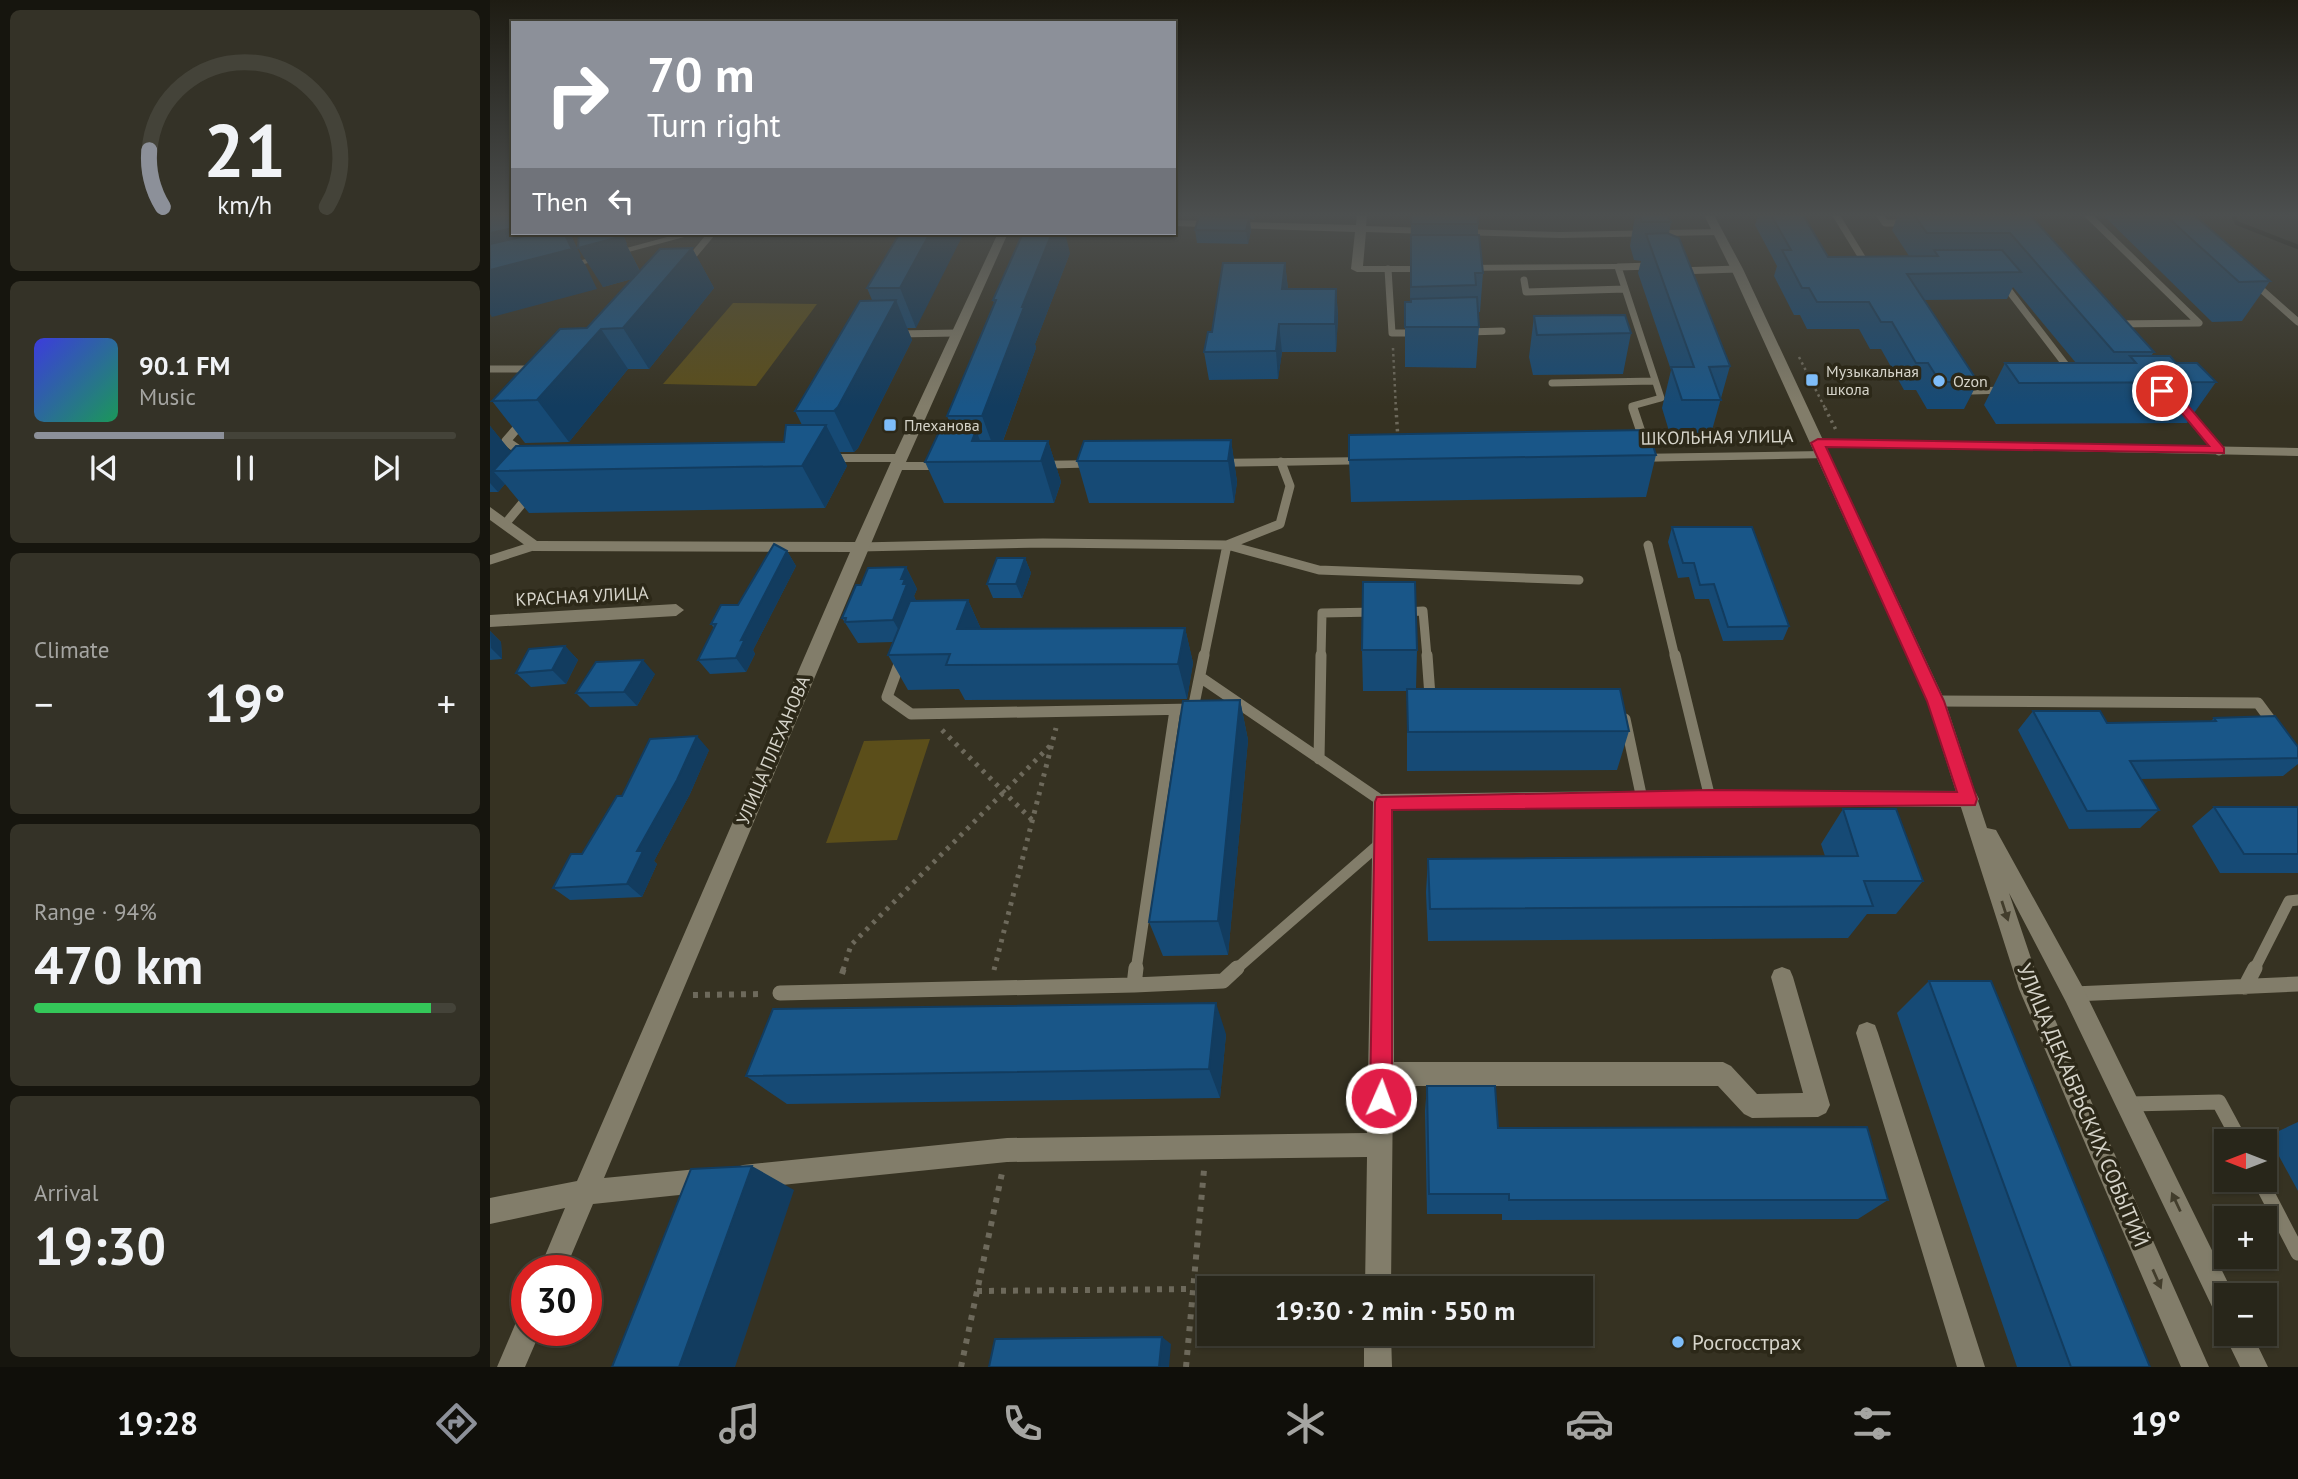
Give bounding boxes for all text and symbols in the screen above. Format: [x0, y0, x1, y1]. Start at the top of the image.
text: 70 m [647, 42, 754, 106]
icon: right [532, 49, 623, 140]
text: 21 [204, 103, 286, 197]
text: Turn right [647, 104, 781, 146]
icon: left [602, 182, 640, 220]
text: Then [532, 185, 588, 218]
text: km/h [218, 189, 272, 221]
text: 90.1 FM [139, 349, 230, 382]
place label: Музыкальная школа [1826, 361, 1919, 399]
pin [2132, 361, 2192, 421]
place label: Ozon [1953, 371, 1988, 391]
marker: Музыкальная школа [1804, 372, 1820, 388]
icon: arrive [2143, 372, 2181, 410]
marker: Ozon [1931, 373, 1947, 389]
text: Music [139, 382, 196, 411]
place label: Плеханова [904, 415, 980, 435]
marker: Плеханова [882, 417, 898, 433]
street label: ШКОЛЬНАЯ УЛИЦА [1640, 424, 1794, 450]
icon: previous [85, 449, 123, 487]
icon: pause [226, 449, 264, 487]
icon: next [367, 449, 405, 487]
street label: КРАСНАЯ УЛИЦА [515, 581, 650, 611]
text: Climate [34, 635, 109, 664]
text: 19° [204, 669, 286, 736]
street label: УЛИЦА ПЛЕХАНОВА [731, 672, 815, 828]
text: − [34, 679, 53, 728]
text: + [437, 679, 456, 728]
text: Range · 94% [34, 897, 157, 926]
one-way arrow [2000, 901, 2010, 922]
text: 470 km [34, 931, 203, 998]
street label: УЛИЦА ДЕКАБРЬСКИХ СОБЫТИЙ [2011, 959, 2155, 1251]
position arrow [1344, 1061, 1418, 1135]
north arrow [2214, 1129, 2277, 1192]
map controls [2214, 1129, 2277, 1346]
text: Arrival [34, 1178, 98, 1207]
one-way arrow [2170, 1192, 2182, 1212]
button: + [2214, 1206, 2277, 1269]
text: 19:30 [34, 1212, 166, 1279]
speed limit sign: 30 [511, 1255, 602, 1346]
one-way arrow [2152, 1269, 2163, 1290]
button: − [2214, 1283, 2277, 1346]
text: 19:30 · 2 min · 550 m [1275, 1294, 1515, 1327]
place label: Росгосстрах [1692, 1329, 1802, 1356]
marker: Росгосстрах [1670, 1334, 1686, 1350]
icon: directions [432, 1399, 481, 1448]
icon: music [715, 1399, 764, 1448]
icon: phone [998, 1399, 1047, 1448]
icon: climate [1281, 1399, 1330, 1448]
icon: car [1565, 1399, 1614, 1448]
icon: filters [1848, 1399, 1897, 1448]
text: 19:28 [117, 1402, 198, 1444]
text: 19° [2131, 1402, 2181, 1444]

